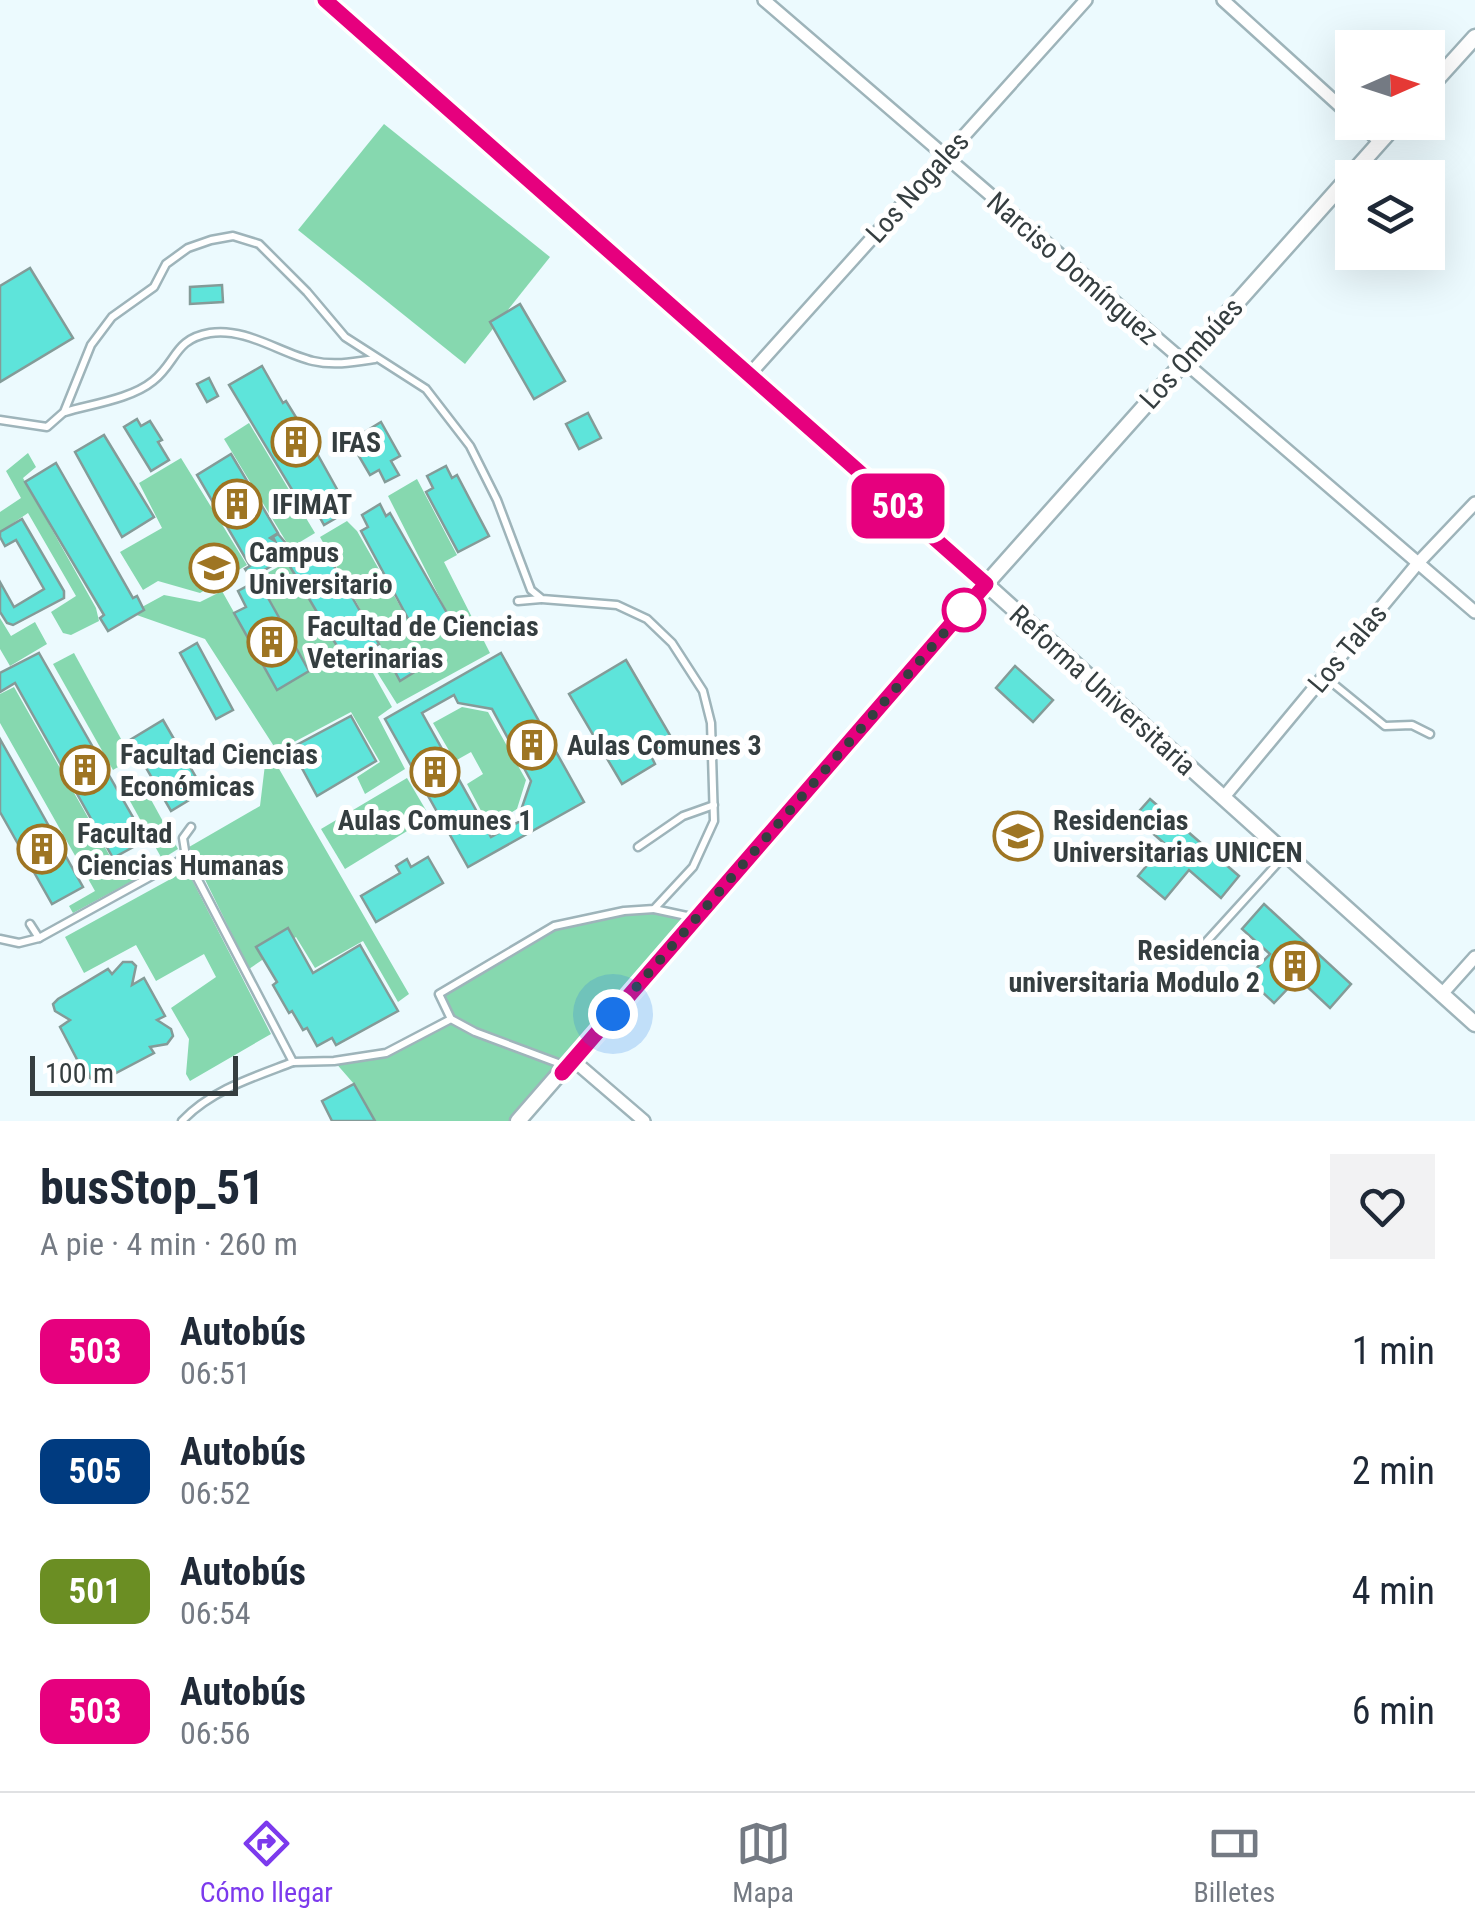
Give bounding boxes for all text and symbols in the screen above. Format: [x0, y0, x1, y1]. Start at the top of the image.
north arrow [1335, 30, 1445, 140]
map controls [1335, 30, 1445, 270]
street label: Los Nogales [859, 125, 976, 249]
button: layers [1335, 160, 1445, 270]
street label: Narciso Domínguez [980, 185, 1165, 352]
street label: Los Ombúes [1133, 291, 1250, 416]
building icon: IFAS [270, 416, 322, 468]
place label: IFAS [331, 426, 381, 459]
line badge: 503 [840, 474, 956, 538]
building icon: IFIMAT [211, 478, 263, 530]
text: 503 [871, 486, 925, 527]
place label: IFIMAT [272, 488, 352, 521]
place label: Campus Universitario [249, 536, 393, 601]
school or university icon: Campus Universitario [188, 542, 240, 594]
unlabelled marker [943, 589, 985, 631]
street label: Los Talas [1301, 597, 1394, 699]
street label: Reforma Universitaria [1003, 598, 1202, 783]
place label: Facultad de Ciencias Veterinarias [307, 610, 539, 675]
building icon: Facultad de Ciencias Veterinarias [246, 616, 298, 668]
building icon: Aulas Comunes 3 [506, 719, 558, 771]
place label: Aulas Comunes 3 [567, 729, 762, 762]
place label: Facultad Ciencias Económicas [120, 738, 318, 803]
building icon: Facultad Ciencias Económicas [59, 744, 111, 796]
building icon: Aulas Comunes 1 [409, 746, 461, 798]
place label: Aulas Comunes 1 [338, 804, 532, 837]
place label: Residencias Universitarias UNICEN [1053, 804, 1303, 869]
school or university icon: Residencias Universitarias UNICEN [992, 810, 1044, 862]
place label: Facultad Ciencias Humanas [77, 817, 284, 882]
building icon: Facultad Ciencias Humanas [16, 823, 68, 875]
place label: Residencia universitaria Modulo 2 [1008, 934, 1260, 999]
building icon: Residencia universitaria Modulo 2 [1269, 940, 1321, 992]
your location [588, 989, 638, 1039]
scale bar [30, 1051, 238, 1096]
text: 100 m [45, 1057, 114, 1090]
button: heart [1330, 1154, 1435, 1259]
text: busStop_51 [40, 1159, 264, 1216]
text: A pie · 4 min · 260 m [40, 1225, 298, 1263]
text: Autobús [180, 1310, 306, 1354]
text: 1 min [1352, 1329, 1435, 1373]
text: 503 [68, 1331, 122, 1372]
text: 06:51 [180, 1354, 251, 1392]
text: Autobús [180, 1430, 306, 1474]
text: 2 min [1352, 1449, 1435, 1493]
text: 505 [68, 1451, 122, 1492]
text: 06:52 [180, 1474, 251, 1512]
text: Autobús [180, 1550, 306, 1594]
text: 4 min [1352, 1569, 1435, 1613]
text: 501 [68, 1571, 122, 1612]
text: 06:54 [180, 1594, 251, 1632]
text: Autobús [180, 1670, 306, 1714]
text: 6 min [1352, 1689, 1435, 1733]
text: 503 [68, 1691, 122, 1732]
text: 06:56 [180, 1714, 251, 1752]
tab: Cómo llegar [200, 1816, 333, 1909]
tab: Mapa [732, 1816, 794, 1909]
tab: Billetes [1193, 1816, 1275, 1909]

